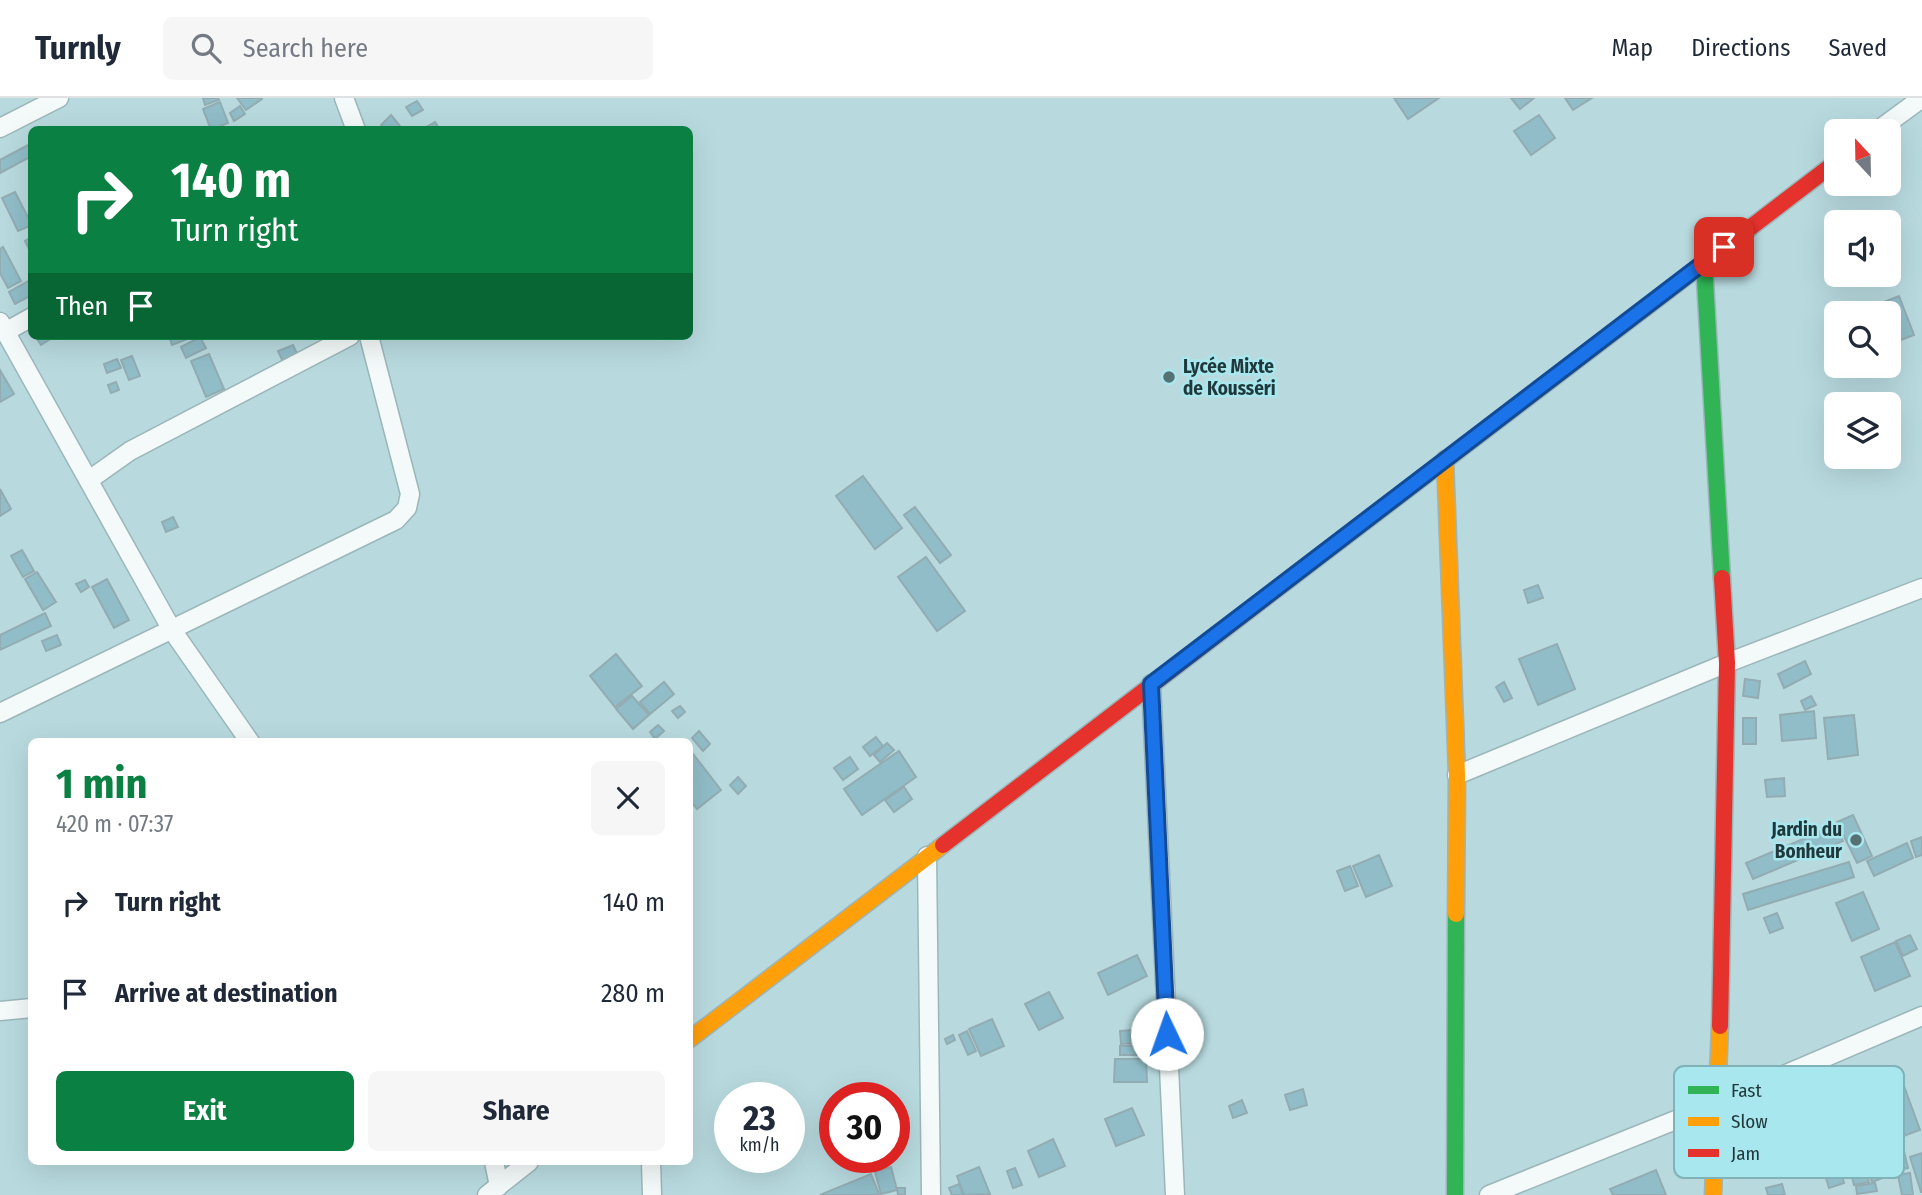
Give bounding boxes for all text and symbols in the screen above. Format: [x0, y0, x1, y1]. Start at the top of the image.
search box [163, 17, 653, 80]
text: Turnly [35, 28, 121, 68]
icon: search [187, 29, 225, 67]
text: Search here [243, 33, 368, 64]
text: Map [1612, 34, 1653, 62]
text: Directions [1691, 34, 1790, 62]
text: Saved [1828, 34, 1887, 62]
north arrow [1824, 119, 1900, 196]
map controls [1824, 119, 1901, 469]
text: 140 m [171, 151, 291, 210]
icon: right [56, 154, 147, 245]
button: sound [1824, 210, 1901, 287]
text: Turn right [171, 211, 298, 249]
pin [1694, 217, 1754, 277]
icon: arrive [1705, 228, 1743, 266]
icon: arrive [122, 287, 160, 325]
text: Then [56, 291, 108, 322]
button: search [1824, 301, 1901, 378]
place label: Lycée Mixte de Kousséri [1183, 355, 1276, 400]
marker: Lycée Mixte de Kousséri [1161, 369, 1177, 385]
button: layers [1824, 392, 1901, 469]
text: 1 min [56, 759, 147, 809]
button: close [591, 761, 665, 835]
text: 420 m · 07:37 [56, 810, 173, 838]
place label: Jardin du Bonheur [1770, 818, 1843, 863]
marker: Jardin du Bonheur [1848, 832, 1864, 848]
icon: right [56, 884, 94, 922]
text: Turn right [115, 887, 221, 918]
text: 140 m [603, 887, 665, 918]
icon: arrive [56, 975, 94, 1013]
text: Arrive at destination [115, 978, 338, 1009]
text: 280 m [601, 978, 665, 1009]
position arrow [1130, 997, 1204, 1071]
legend [1674, 1066, 1904, 1178]
button: Exit [56, 1071, 354, 1151]
button: Share [368, 1071, 665, 1151]
text: Fast [1731, 1079, 1762, 1102]
speed limit sign: 30 [819, 1082, 910, 1173]
text: 23 [743, 1097, 776, 1139]
text: Slow [1731, 1110, 1768, 1133]
text: km/h [739, 1134, 780, 1156]
text: Jam [1731, 1142, 1760, 1165]

